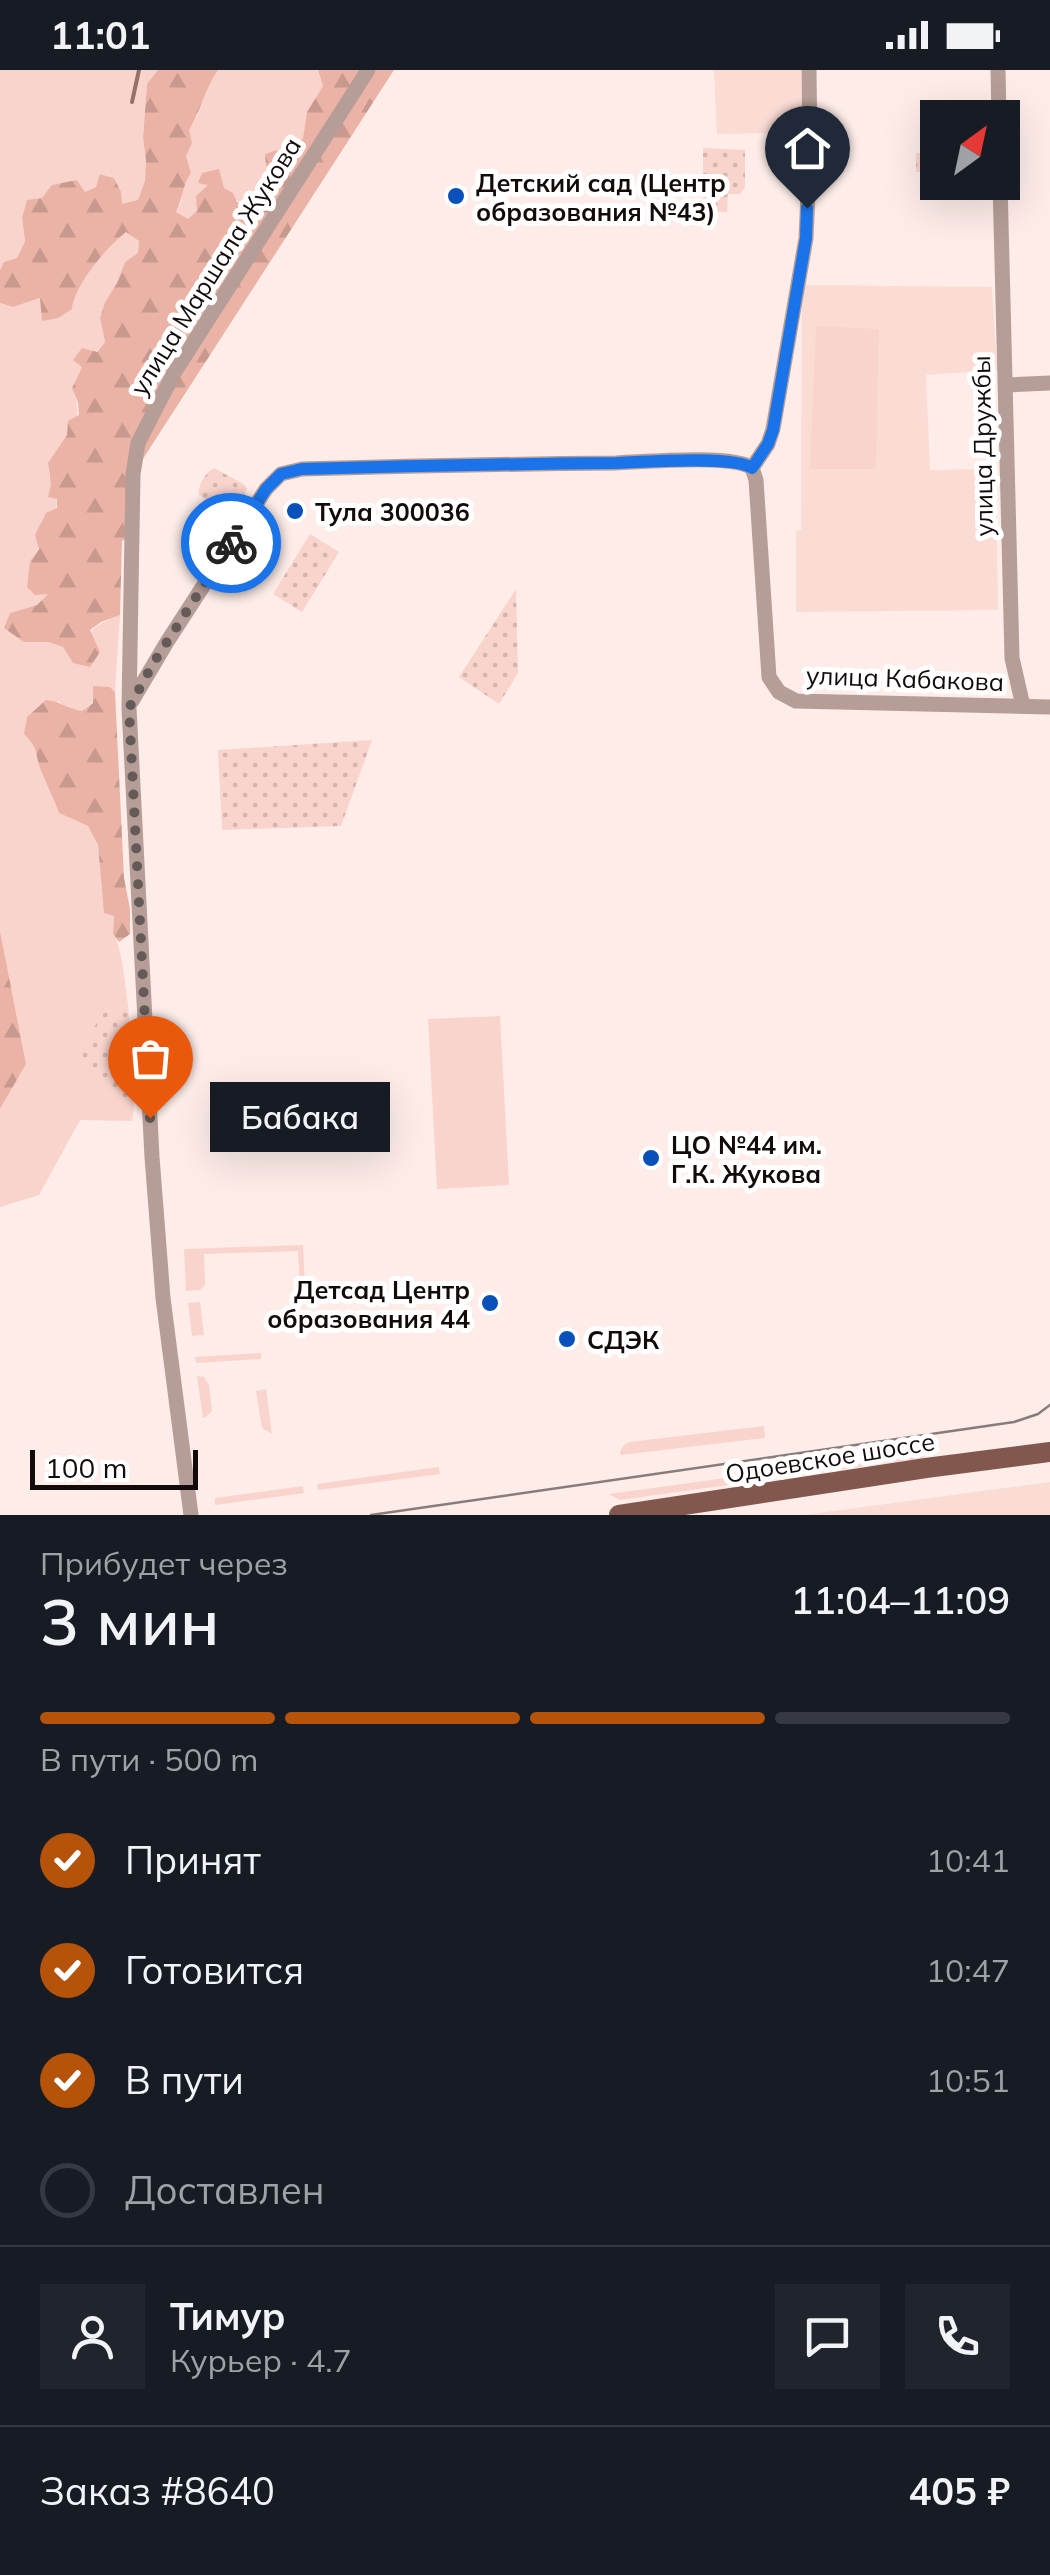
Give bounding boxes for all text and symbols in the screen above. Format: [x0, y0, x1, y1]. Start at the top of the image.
text: 11:01 [50, 11, 151, 59]
north arrow [920, 100, 1020, 200]
map controls [920, 100, 1020, 200]
pin [765, 106, 850, 209]
icon: home [780, 121, 835, 176]
street label: улица Маршала Жукова [123, 131, 307, 401]
place label: Детский сад (Центр образования №43) [476, 167, 726, 227]
marker: Детский сад (Центр образования №43) [445, 185, 467, 207]
street label: улица Дружбы [965, 355, 999, 537]
courier [181, 493, 281, 593]
place label: Тула 300036 [315, 496, 470, 527]
marker: Тула 300036 [284, 500, 306, 522]
icon: bike [204, 516, 259, 571]
street label: улица Кабакова [806, 659, 1004, 697]
pin [108, 1016, 193, 1119]
icon: bag [123, 1031, 178, 1086]
callout: Бабака [210, 1083, 390, 1153]
text: Бабака [241, 1097, 359, 1137]
place label: ЦО №44 им. Г.К. Жукова [671, 1129, 822, 1189]
marker: ЦО №44 им. Г.К. Жукова [640, 1147, 662, 1169]
place label: Детсад Центр образования 44 [267, 1274, 470, 1334]
marker: Детсад Центр образования 44 [479, 1292, 501, 1314]
place label: СДЭК [587, 1324, 660, 1355]
marker: СДЭК [556, 1328, 578, 1350]
street label: Одоевское шоссе [723, 1425, 937, 1489]
scale bar [30, 1445, 198, 1490]
text: 100 m [45, 1450, 127, 1485]
text: Прибудет через [40, 1543, 288, 1583]
text: 11:04–11:09 [790, 1576, 1010, 1624]
text: 3 мин [40, 1580, 220, 1661]
text: В пути · 500 m [40, 1739, 258, 1779]
icon: check [40, 1833, 95, 1888]
text: Принят [125, 1836, 261, 1884]
text: 10:41 [926, 1840, 1010, 1880]
icon: check [40, 1943, 95, 1998]
text: Готовится [125, 1946, 304, 1994]
text: 10:47 [926, 1950, 1010, 1990]
icon: check [40, 2053, 95, 2108]
text: В пути [125, 2056, 244, 2104]
text: 10:51 [926, 2060, 1010, 2100]
text: Доставлен [125, 2166, 325, 2214]
button: person [40, 2284, 145, 2389]
button: chat [775, 2284, 880, 2389]
button: phone [905, 2284, 1010, 2389]
text: Тимур [170, 2292, 286, 2340]
text: Курьер · 4.7 [170, 2340, 352, 2380]
text: Заказ #8640 [40, 2467, 275, 2515]
text: 405 ₽ [908, 2467, 1010, 2515]

